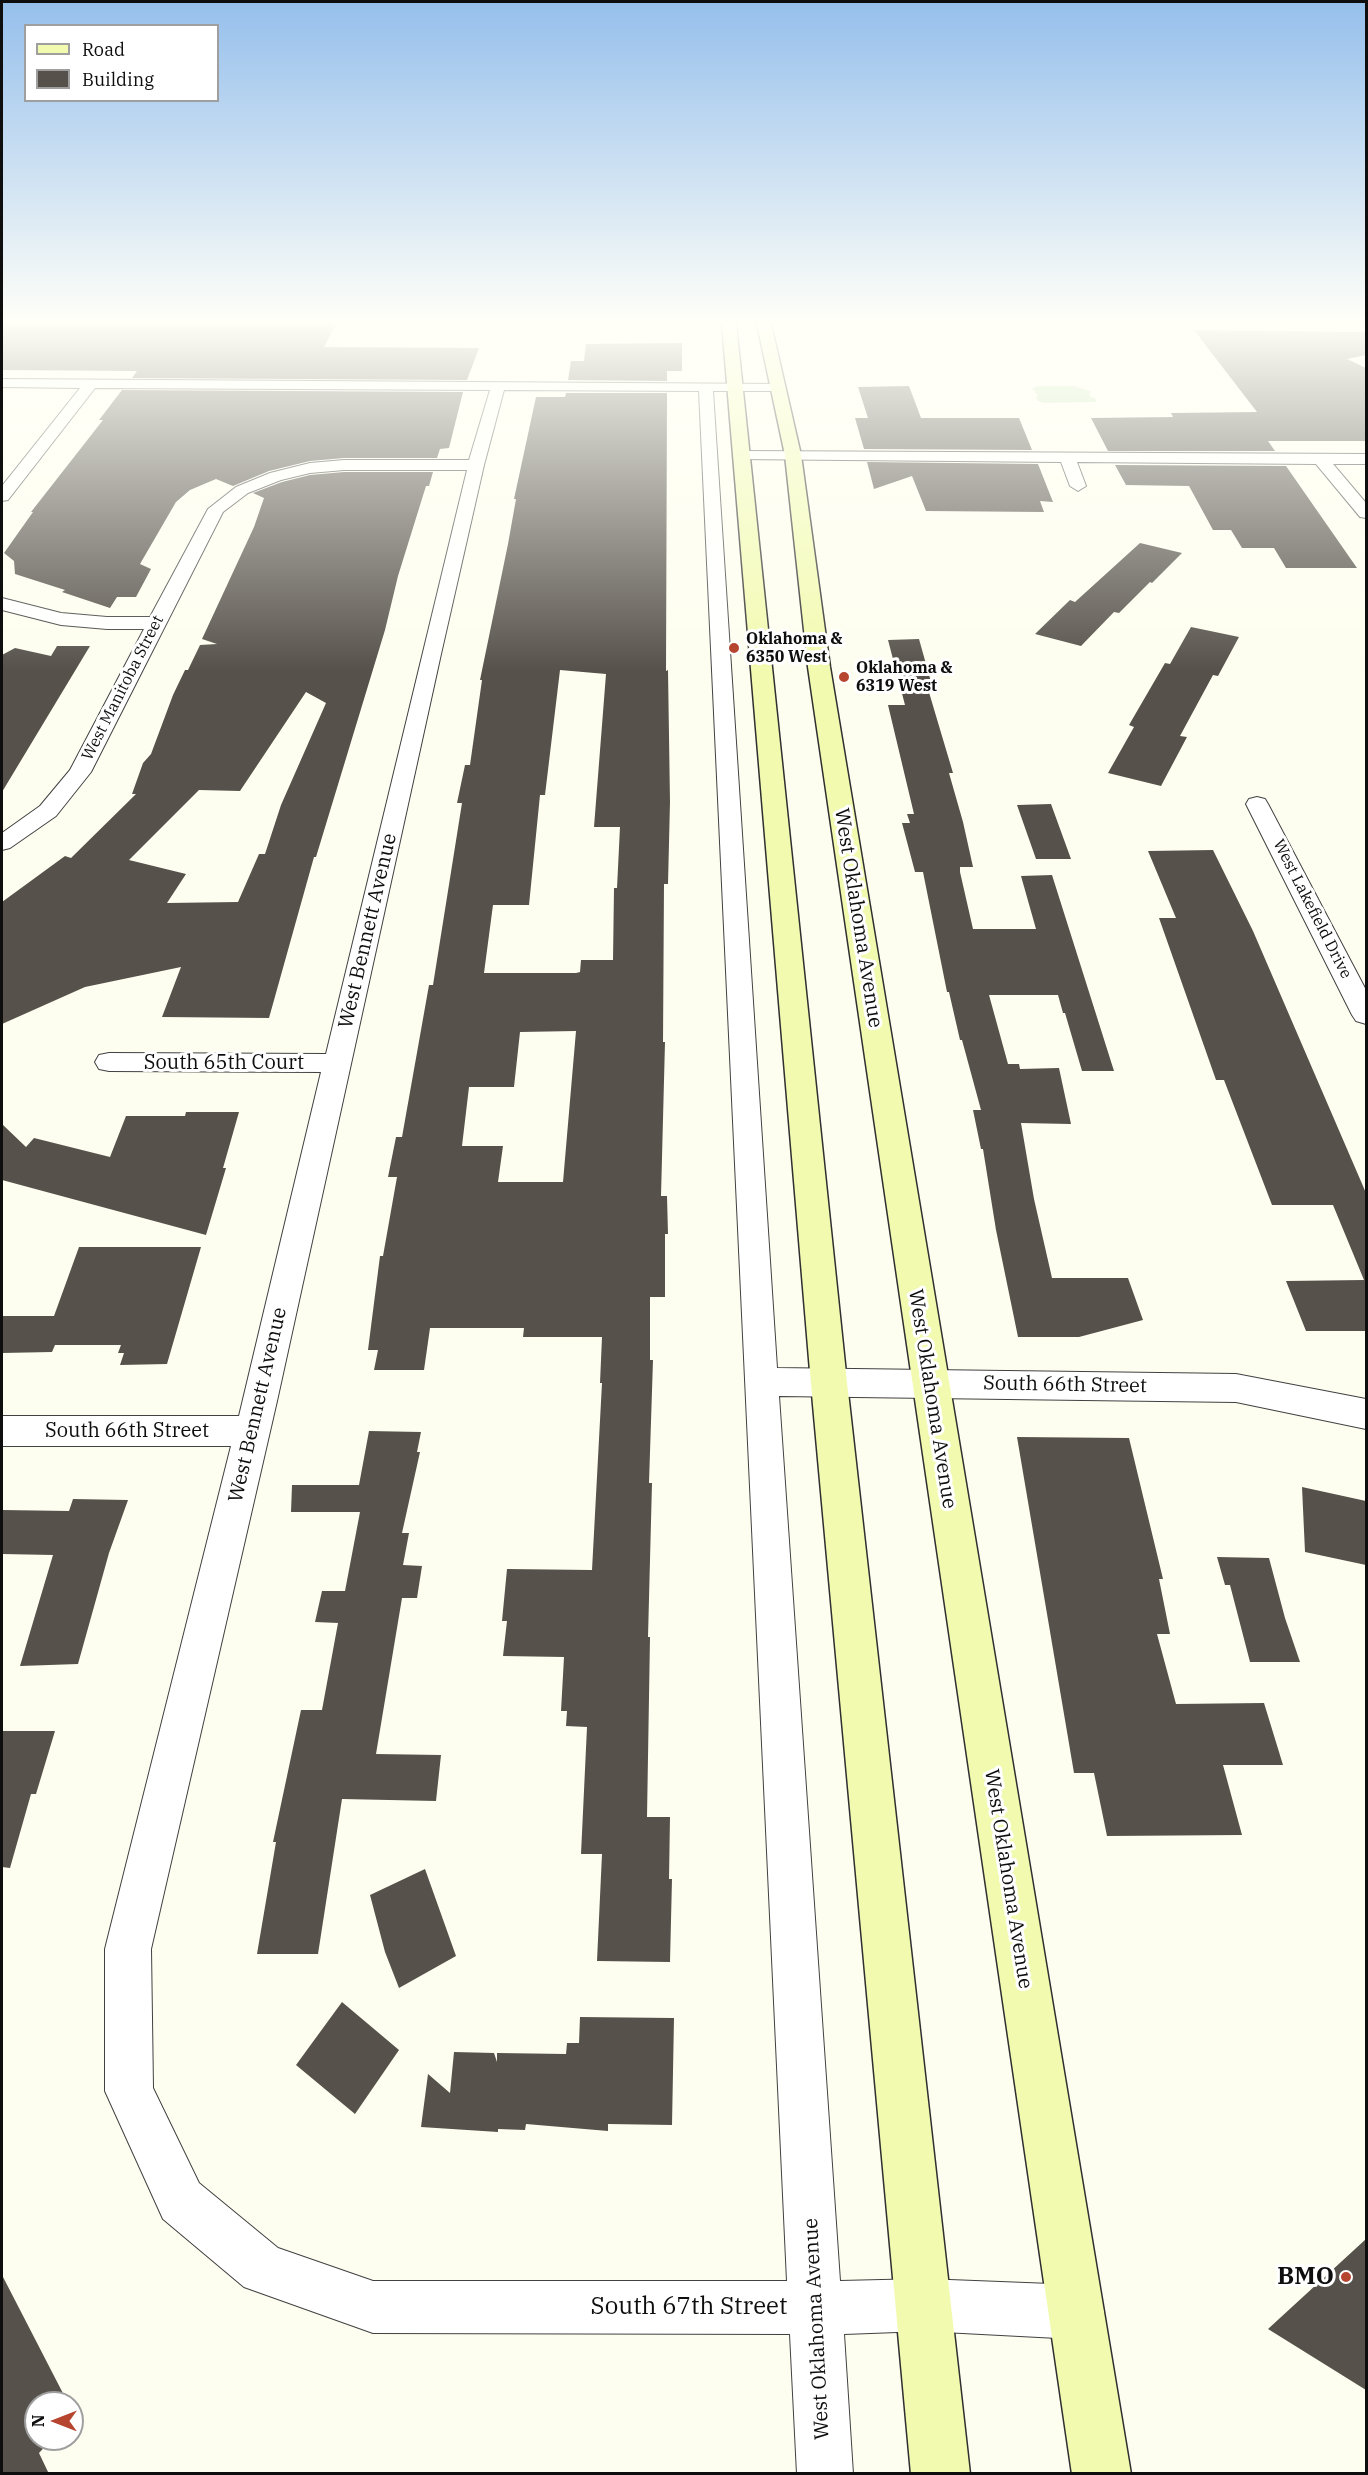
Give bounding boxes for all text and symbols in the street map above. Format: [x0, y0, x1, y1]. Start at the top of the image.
legend [24, 24, 219, 102]
text: Road [82, 38, 125, 61]
text: Building [82, 68, 154, 91]
street label: West Manitoba Street [78, 612, 168, 764]
place label: Oklahoma & 6350 West [746, 629, 843, 667]
marker: Oklahoma & 6350 West [727, 641, 741, 655]
place label: Oklahoma & 6319 West [856, 658, 953, 696]
marker: Oklahoma & 6319 West [837, 670, 851, 684]
street label: West Oklahoma Avenue [829, 806, 887, 1030]
street label: West Bennett Avenue [334, 831, 402, 1031]
street label: West Lakefield Drive [1269, 836, 1355, 982]
street label: South 65th Court [144, 1051, 304, 1075]
street label: West Oklahoma Avenue [903, 1287, 961, 1511]
street label: West Bennett Avenue [224, 1305, 292, 1505]
street label: South 66th Street [983, 1372, 1147, 1398]
street label: South 66th Street [45, 1419, 209, 1443]
street label: West Oklahoma Avenue [979, 1767, 1037, 1991]
street label: West Oklahoma Avenue [799, 2217, 835, 2441]
place label: BMO [1277, 2263, 1334, 2291]
marker: BMO [1339, 2270, 1353, 2284]
street label: South 67th Street [591, 2293, 787, 2321]
north arrow [24, 2391, 84, 2451]
text: N [28, 2415, 48, 2427]

